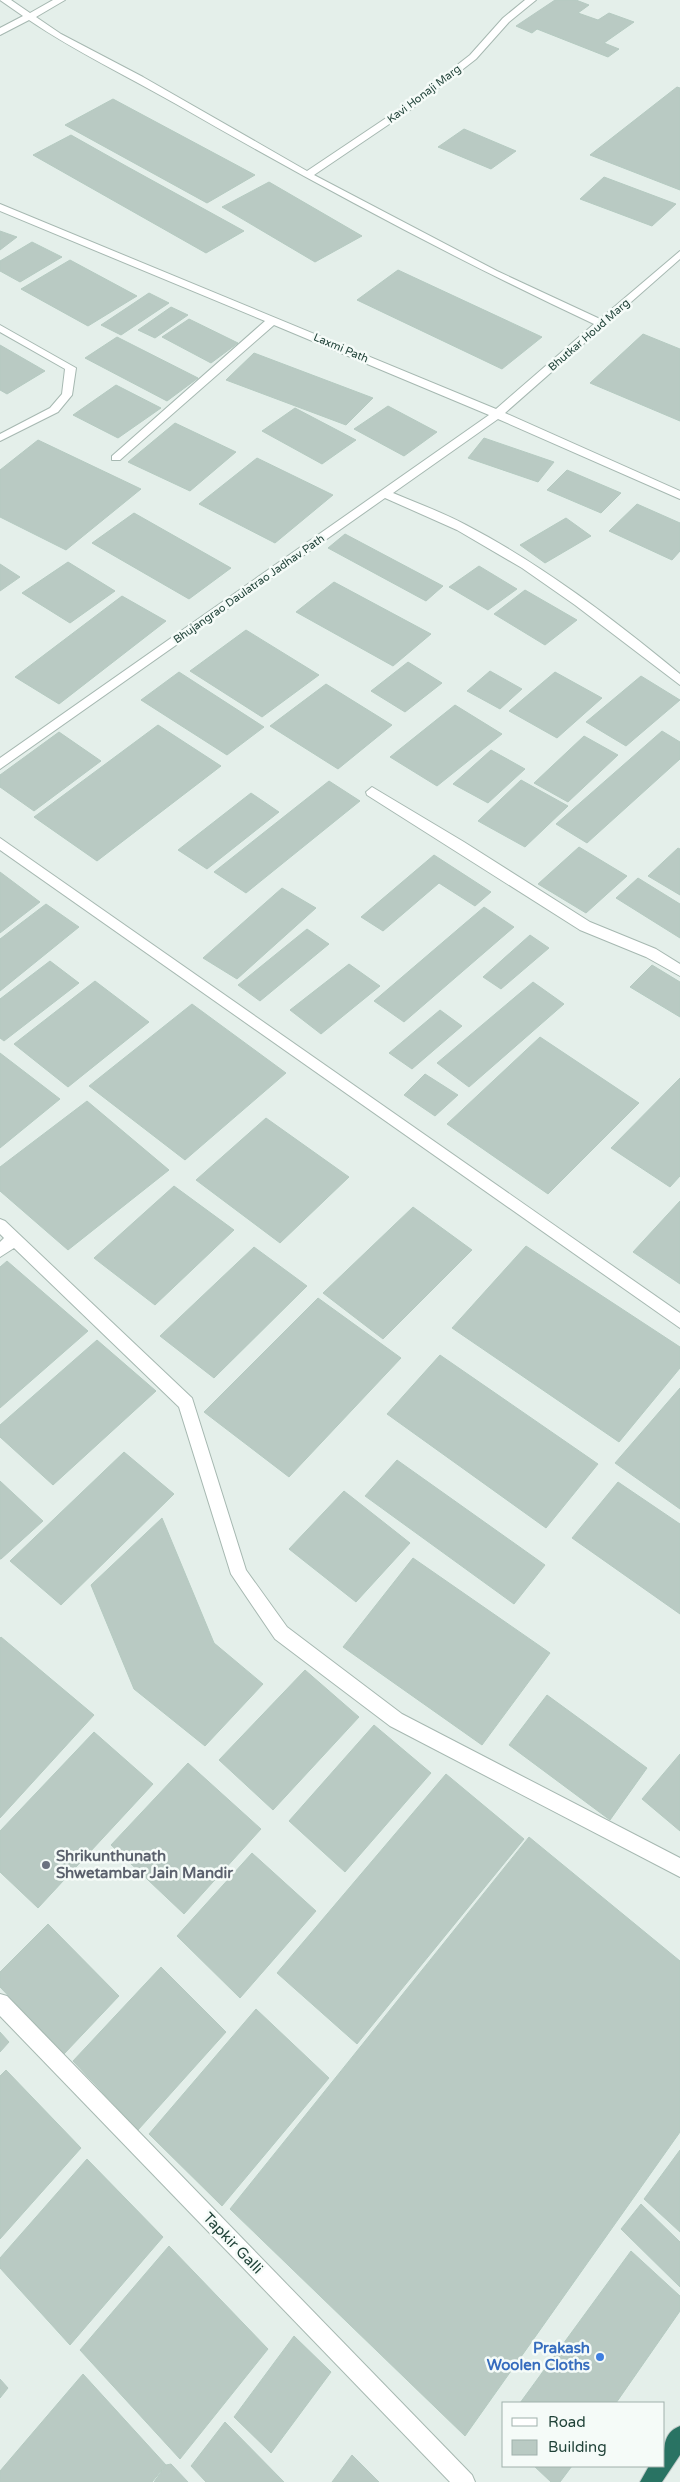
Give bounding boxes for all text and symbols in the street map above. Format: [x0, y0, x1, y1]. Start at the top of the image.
street label: Kavi Honaji Marg [385, 62, 463, 126]
street label: Bhutkar Houd Marg [546, 296, 632, 374]
street label: Laxmi Path [312, 331, 370, 365]
street label: Bhujangrao Daulatrao Jadhav Path [171, 532, 327, 646]
place label: Shrikunthunath Shwetambar Jain Mandir [56, 1847, 233, 1882]
marker: Shrikunthunath Shwetambar Jain Mandir [40, 1859, 52, 1871]
street label: Tapkir Galli [199, 2209, 267, 2277]
place label: Prakash Woolen Cloths [487, 2339, 590, 2374]
marker: Prakash Woolen Cloths [594, 2351, 606, 2363]
legend [502, 2402, 665, 2467]
text: Road [548, 2413, 586, 2431]
text: Building [548, 2438, 607, 2456]

